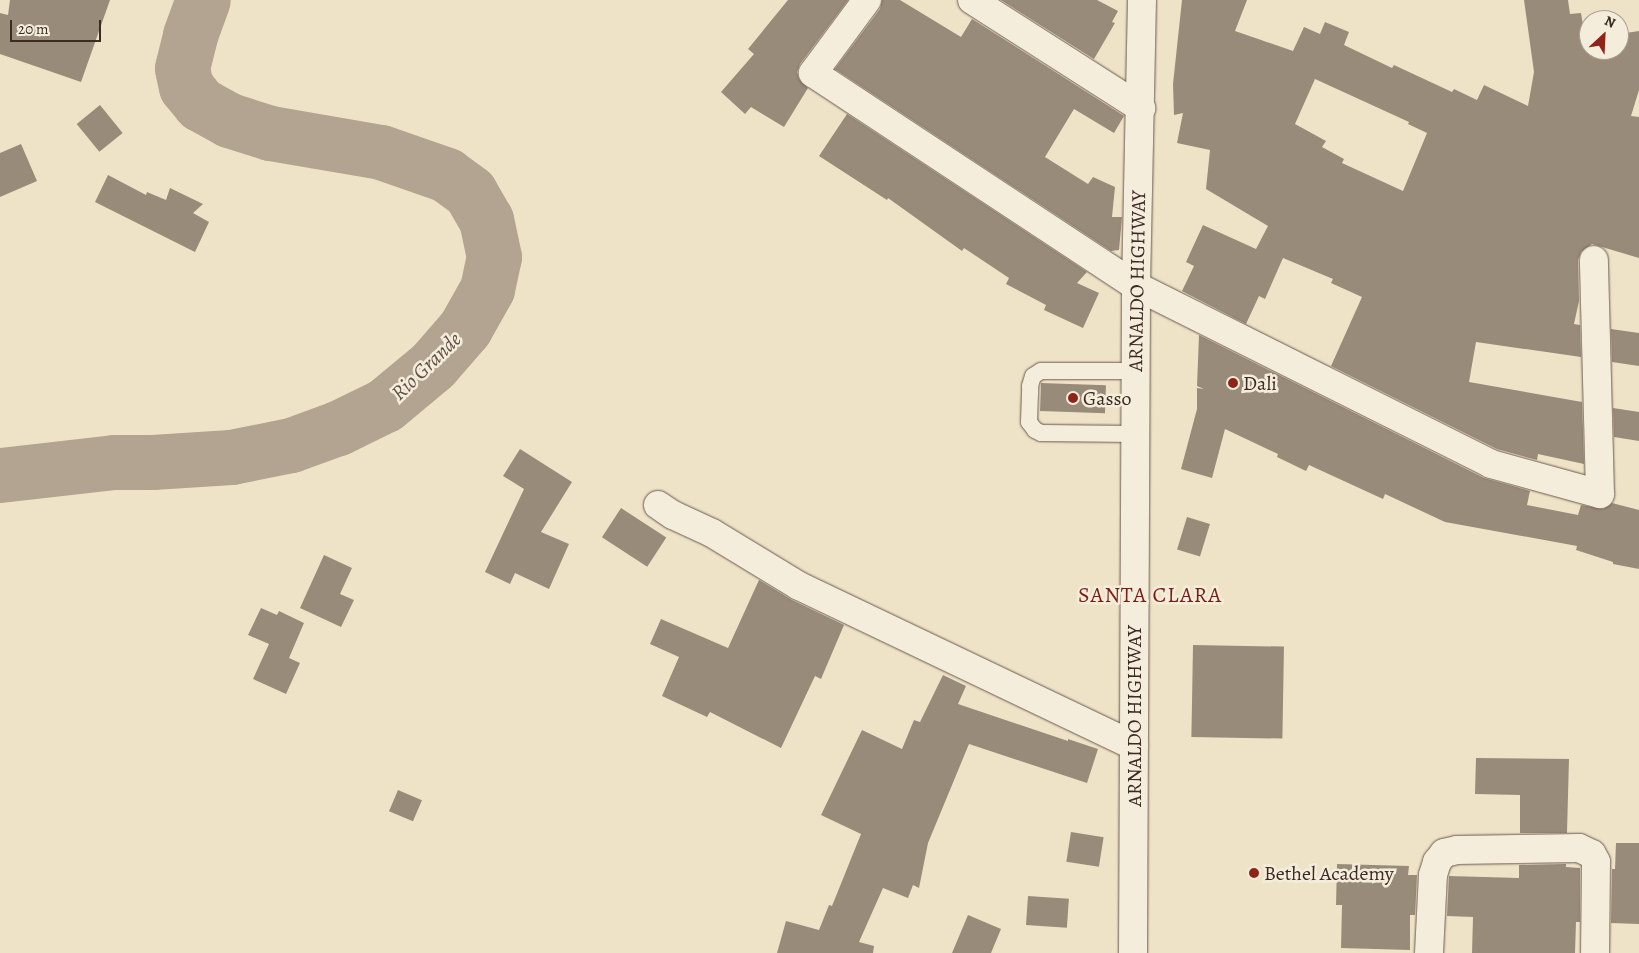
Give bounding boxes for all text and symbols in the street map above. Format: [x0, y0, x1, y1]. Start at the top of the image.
scale bar [12, 10, 104, 42]
north arrow [1579, 10, 1629, 60]
text: N [1601, 11, 1619, 33]
text: 20 m [18, 19, 49, 39]
street label: ARNALDO HIGHWAY [1123, 190, 1151, 372]
water label: Rio Grande [386, 327, 466, 405]
place label: Dali [1243, 371, 1277, 395]
marker: Dali [1227, 377, 1239, 389]
place label: Gasso [1083, 386, 1131, 410]
marker: Gasso [1067, 392, 1079, 404]
district label: SANTA CLARA [1077, 583, 1223, 609]
street label: ARNALDO HIGHWAY [1122, 625, 1146, 807]
place label: Bethel Academy [1264, 861, 1394, 885]
marker: Bethel Academy [1248, 867, 1260, 879]

